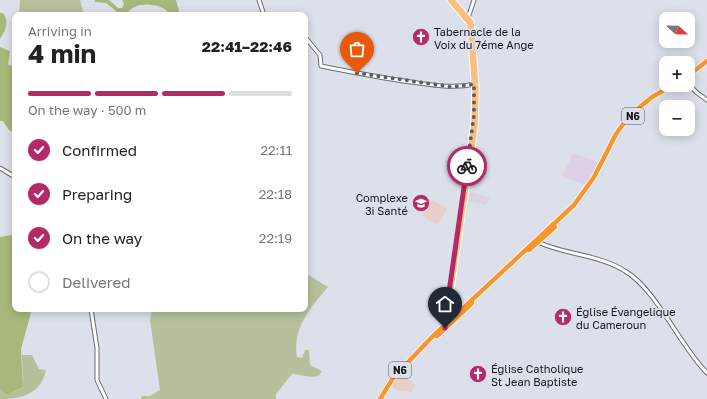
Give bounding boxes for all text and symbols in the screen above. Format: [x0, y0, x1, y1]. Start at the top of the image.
north arrow [659, 12, 695, 48]
map controls [659, 12, 695, 136]
text: Arriving in [28, 23, 92, 39]
place label: Tabernacle de la Voix du 7éme Ange [434, 25, 534, 51]
church icon: Tabernacle de la Voix du 7éme Ange [411, 27, 431, 47]
pin [340, 32, 374, 73]
text: 22:41–22:46 [202, 37, 292, 55]
text: 4 min [28, 38, 96, 69]
icon: bag [346, 38, 368, 60]
button: + [659, 56, 695, 92]
button: − [659, 100, 695, 136]
text: On the way · 500 m [28, 102, 146, 118]
road number: N6 [622, 108, 644, 124]
icon: check [28, 139, 50, 161]
text: Confirmed [62, 141, 137, 159]
text: 22:11 [260, 142, 292, 158]
courier [447, 146, 487, 186]
icon: bike [456, 155, 478, 177]
icon: check [28, 183, 50, 205]
text: Preparing [62, 185, 132, 203]
text: 22:18 [259, 186, 292, 202]
place label: Complexe 3i Santé [356, 191, 408, 217]
school or university icon: Complexe 3i Santé [411, 193, 431, 213]
icon: check [28, 227, 50, 249]
text: On the way [62, 229, 142, 247]
text: 22:19 [259, 230, 292, 246]
text: Delivered [62, 273, 130, 291]
pin [428, 287, 462, 328]
icon: home [434, 293, 456, 315]
place label: Église Évangelique du Cameroun [576, 305, 676, 331]
church icon: Église Évangelique du Cameroun [553, 307, 573, 327]
road number: N6 [389, 362, 411, 378]
place label: Église Catholique St Jean Baptiste [491, 362, 583, 388]
church icon: Église Catholique St Jean Baptiste [468, 364, 488, 384]

